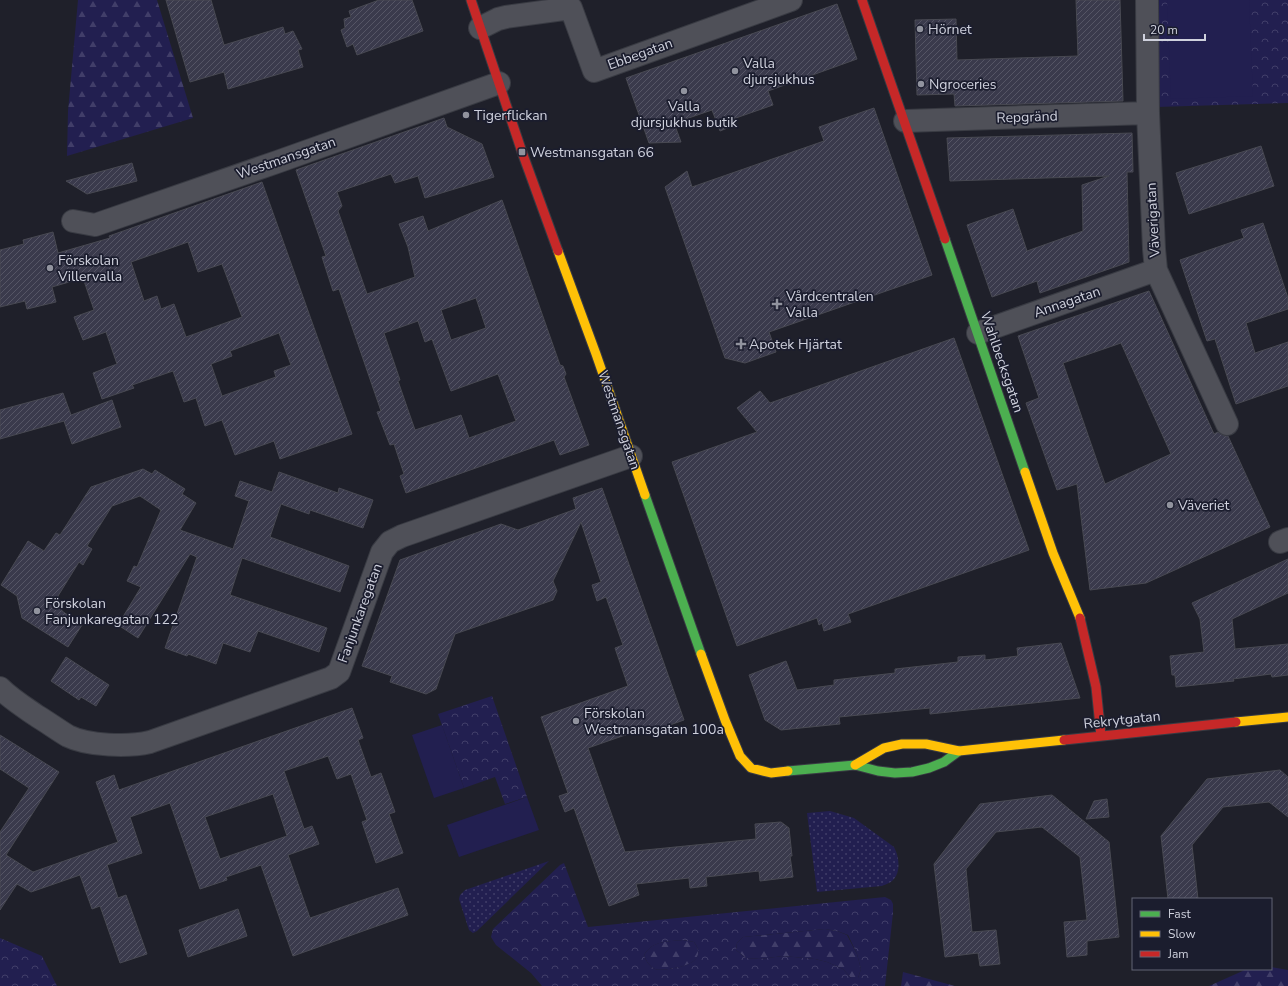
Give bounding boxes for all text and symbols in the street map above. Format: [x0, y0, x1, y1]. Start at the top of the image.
scale bar [1144, 16, 1205, 42]
place label: Hörnet [928, 20, 972, 39]
text: 20 m [1150, 22, 1178, 38]
marker: Hörnet [915, 24, 925, 34]
street label: Ebbegatan [605, 33, 675, 75]
place label: Valla djursjukhus [742, 54, 815, 89]
marker: Valla djursjukhus [730, 66, 740, 76]
place label: Ngroceries [929, 75, 997, 94]
marker: Ngroceries [916, 79, 926, 89]
marker: Valla djursjukhus butik [679, 86, 689, 96]
place label: Valla djursjukhus butik [631, 97, 738, 132]
place label: Tigerflickan [474, 106, 548, 125]
street label: Repgränd [996, 106, 1058, 128]
marker: Tigerflickan [461, 110, 471, 120]
street label: Westmansgatan [234, 132, 338, 184]
place label: Westmansgatan 66 [530, 143, 654, 162]
marker: Westmansgatan 66 [517, 147, 527, 157]
street label: Väverigatan [1142, 182, 1164, 259]
place label: Förskolan Villervalla [57, 251, 122, 286]
marker: Förskolan Villervalla [45, 263, 55, 273]
street label: Annagatan [1031, 282, 1103, 322]
place label: Vårdcentralen Valla [785, 287, 874, 322]
marker: Vårdcentralen Valla [771, 298, 783, 310]
street label: Wahlbecksgatan [976, 309, 1028, 415]
place label: Apotek Hjärtat [749, 335, 842, 354]
marker: Apotek Hjärtat [736, 339, 746, 349]
street label: Westmansgatan [593, 368, 645, 472]
place label: Väveriet [1177, 496, 1229, 515]
marker: Väveriet [1165, 500, 1175, 510]
street label: Fanjunkaregatan [333, 561, 387, 665]
place label: Förskolan Fanjunkaregatan 122 [45, 594, 178, 629]
marker: Förskolan Fanjunkaregatan 122 [32, 606, 42, 616]
place label: Förskolan Westmansgatan 100a [584, 704, 724, 739]
street label: Rekrytgatan [1083, 707, 1161, 733]
marker: Förskolan Westmansgatan 100a [571, 716, 581, 726]
legend [1132, 898, 1272, 970]
text: Fast [1168, 906, 1191, 922]
text: Slow [1168, 926, 1196, 942]
text: Jam [1167, 946, 1189, 962]

